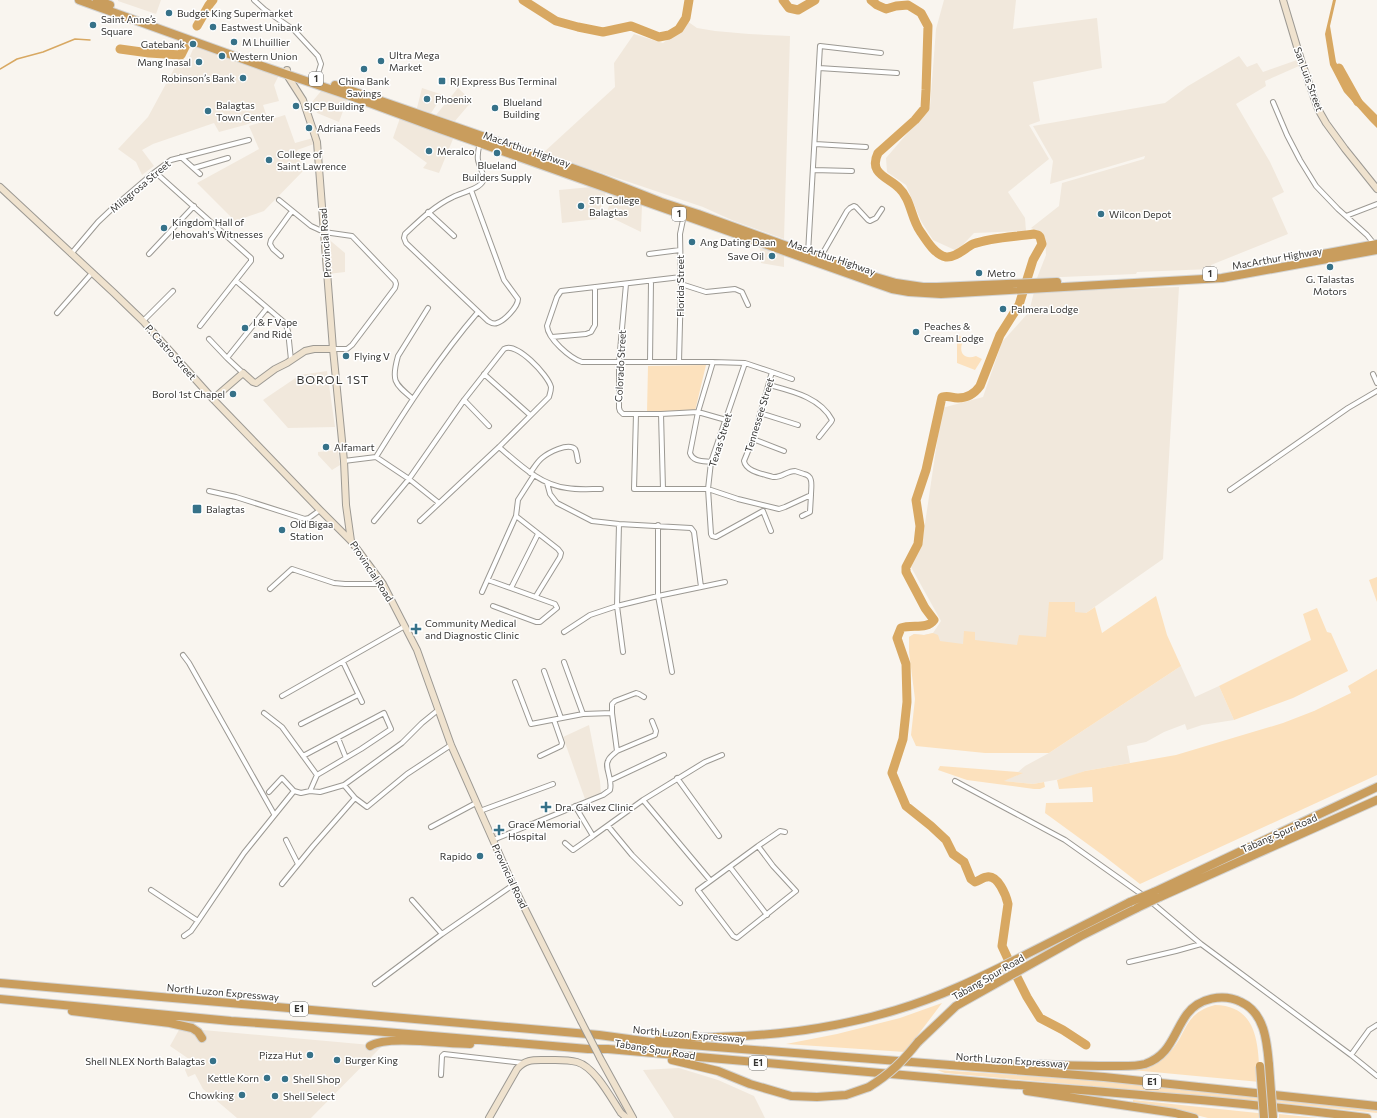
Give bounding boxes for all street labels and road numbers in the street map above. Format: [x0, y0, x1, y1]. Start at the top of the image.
street label: San Luis Street [1292, 45, 1326, 113]
road number: 1 [309, 72, 323, 86]
street label: MacArthur Highway [482, 128, 572, 170]
street label: Milagrosa Street [107, 157, 173, 215]
road number: 1 [672, 207, 686, 221]
street label: Provincial Road [317, 208, 333, 278]
street label: MacArthur Highway [787, 236, 877, 278]
street label: MacArthur Highway [1231, 244, 1323, 272]
street label: Florida Street [674, 255, 686, 317]
road number: 1 [1203, 267, 1217, 281]
street label: P. Castro Street [143, 322, 199, 382]
street label: Colorado Street [612, 330, 628, 402]
street label: Tennessee Street [742, 376, 776, 454]
street label: Texas Street [706, 411, 734, 469]
street label: Provincial Road [348, 538, 396, 604]
street label: Tabang Spur Road [1239, 811, 1319, 855]
street label: Provincial Road [490, 842, 530, 910]
street label: Tabang Spur Road [950, 951, 1027, 1003]
street label: North Luzon Expressway [166, 981, 280, 1003]
road number: E1 [290, 1002, 308, 1016]
street label: North Luzon Expressway [632, 1023, 746, 1045]
street label: Tabang Spur Road [614, 1037, 696, 1061]
street label: North Luzon Expressway [955, 1050, 1069, 1070]
road number: E1 [749, 1056, 767, 1070]
road number: E1 [1143, 1075, 1161, 1089]

